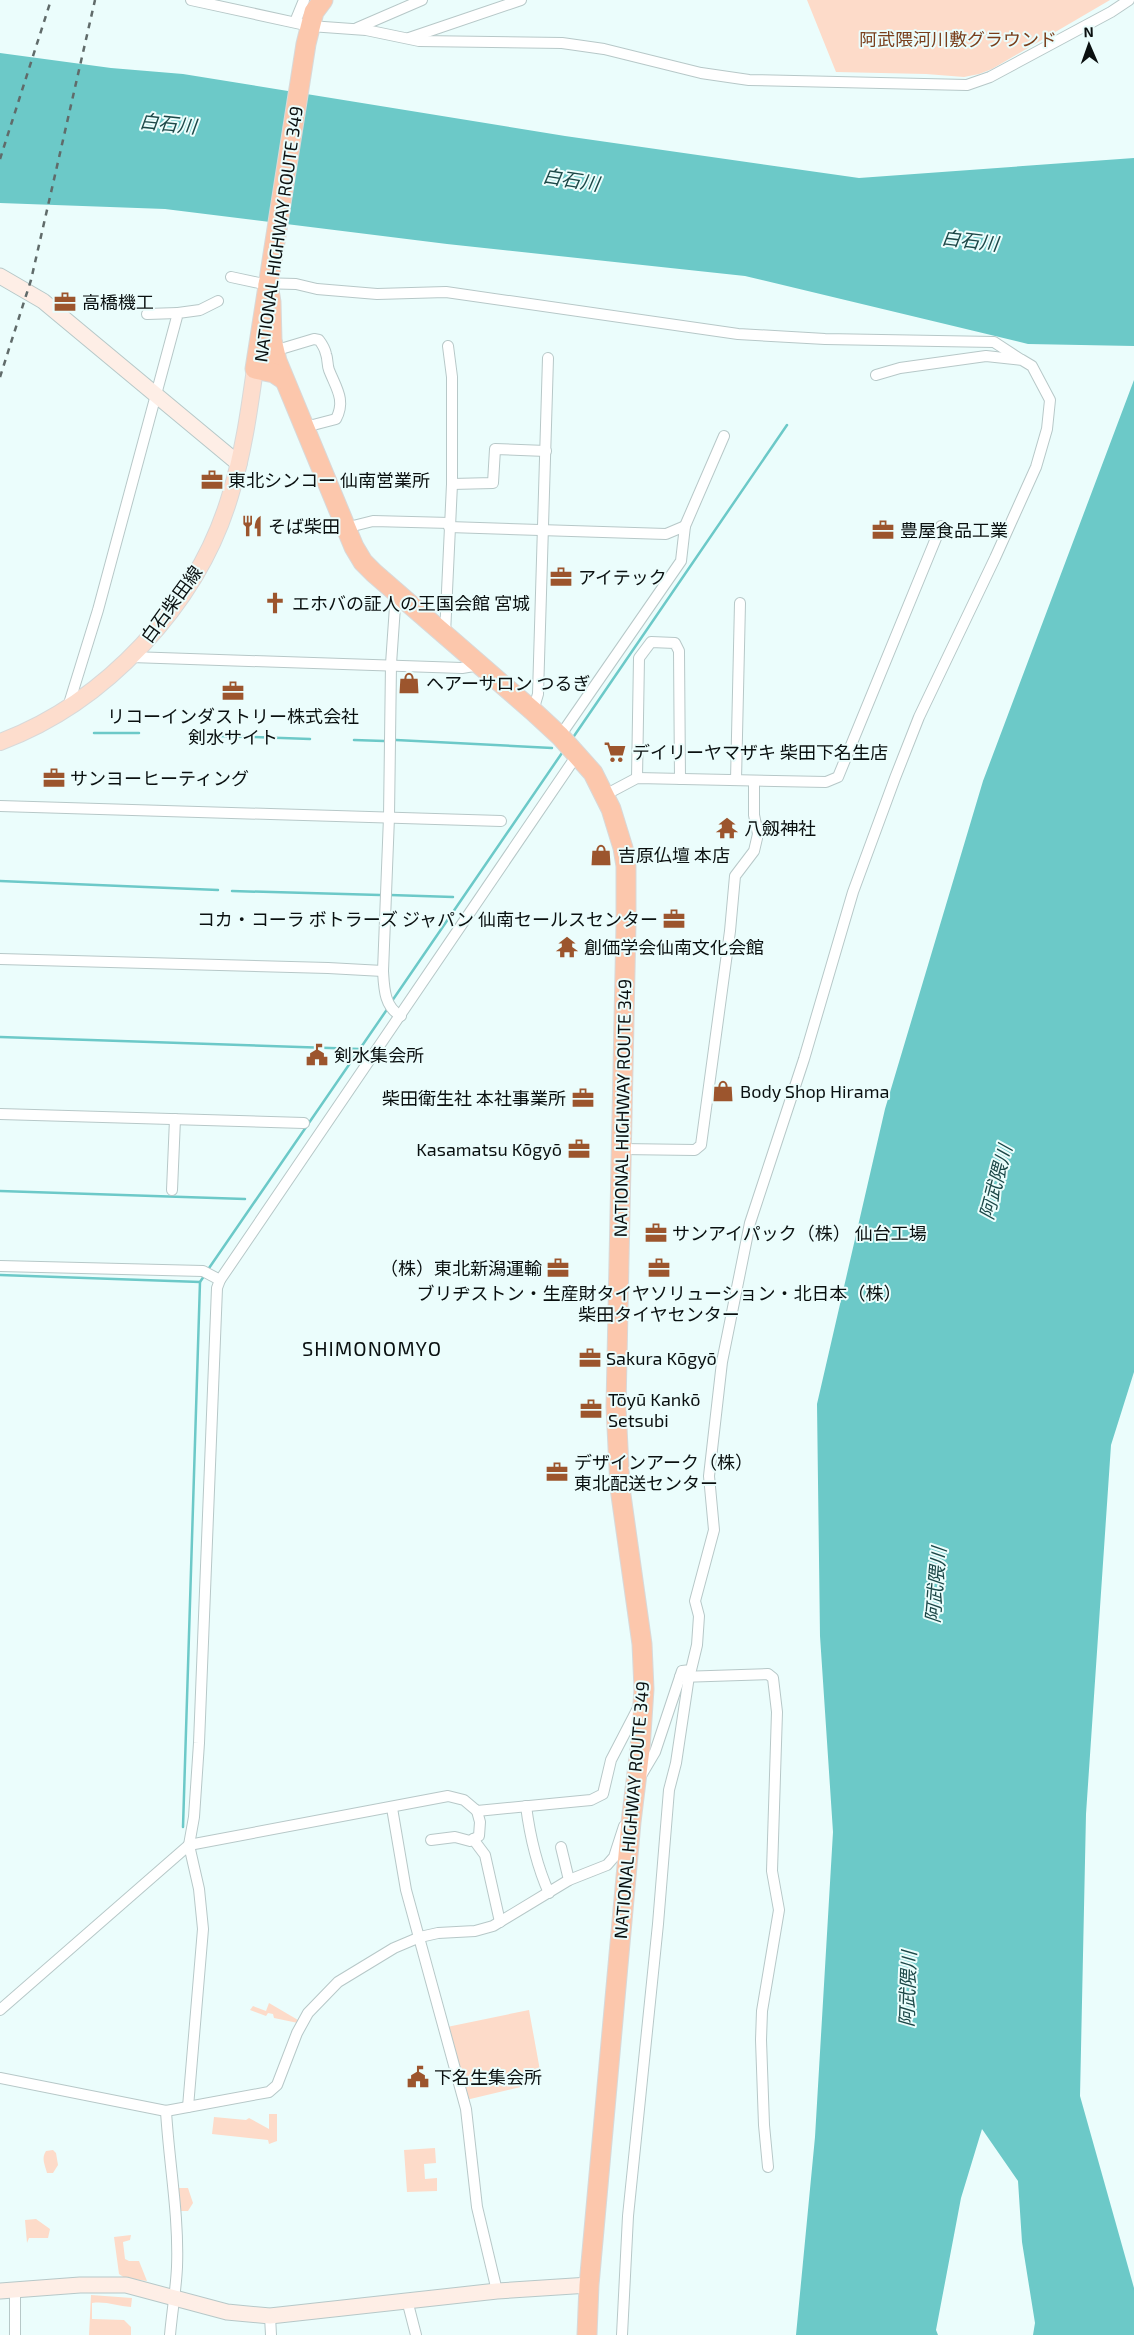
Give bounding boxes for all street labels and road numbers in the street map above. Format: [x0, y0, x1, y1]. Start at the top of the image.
street label: NATIONAL HIGHWAY ROUTE 349 [249, 104, 307, 364]
street label: 白石柴田線 [136, 561, 206, 647]
street label: NATIONAL HIGHWAY ROUTE 349 [609, 979, 635, 1237]
street label: NATIONAL HIGHWAY ROUTE 349 [609, 1680, 653, 1940]

